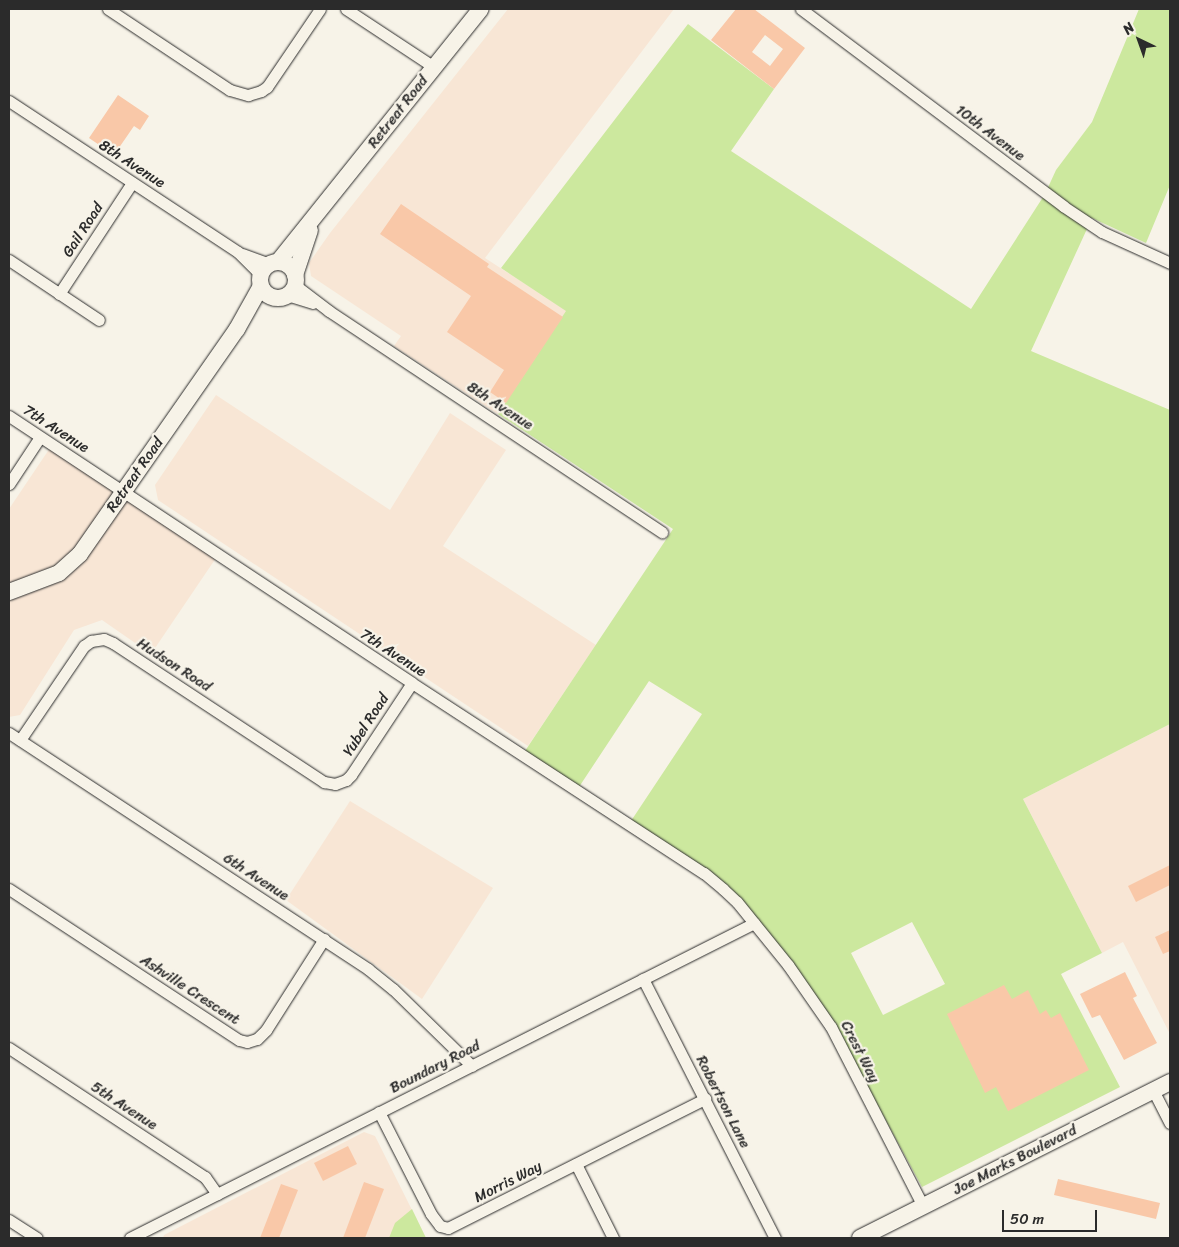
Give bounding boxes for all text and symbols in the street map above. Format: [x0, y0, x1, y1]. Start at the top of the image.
north arrow [1114, 15, 1164, 65]
text: N [1117, 16, 1141, 41]
street label: Retreat Road [364, 72, 432, 152]
street label: 10th Avenue [952, 101, 1028, 165]
street label: 8th Avenue [96, 136, 168, 192]
street label: Gail Road [59, 199, 107, 261]
street label: 8th Avenue [464, 378, 536, 434]
street label: 7th Avenue [20, 401, 92, 457]
street label: Retreat Road [103, 434, 167, 516]
street label: 7th Avenue [357, 625, 429, 681]
street label: Hudson Road [133, 634, 215, 696]
street label: Yubel Road [339, 690, 393, 760]
street label: 6th Avenue [220, 849, 292, 905]
street label: Ashville Crescent [137, 951, 243, 1029]
street label: Crest Way [837, 1018, 883, 1086]
street label: Boundary Road [387, 1037, 483, 1097]
street label: Robertson Lane [692, 1053, 754, 1151]
street label: 5th Avenue [87, 1078, 161, 1134]
street label: Joe Marks Boulevard [951, 1121, 1079, 1199]
street label: Morris Way [471, 1157, 545, 1207]
scale bar [1004, 1200, 1099, 1232]
text: 50 m [1010, 1206, 1044, 1232]

